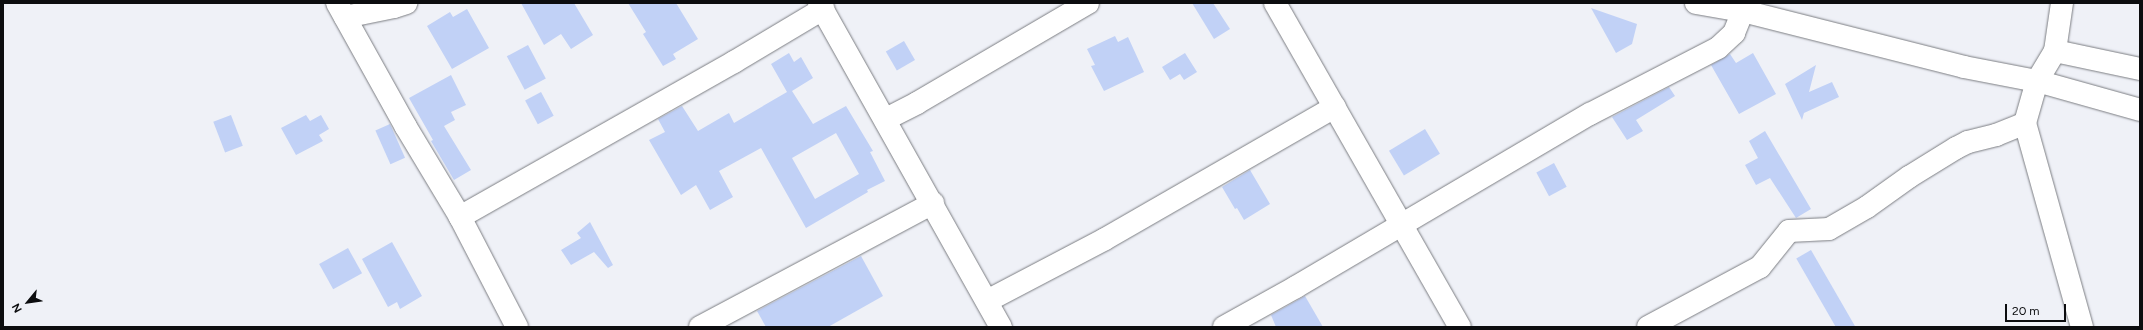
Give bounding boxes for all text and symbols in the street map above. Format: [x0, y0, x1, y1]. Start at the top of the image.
north arrow [8, 282, 48, 322]
scale bar [2007, 296, 2068, 322]
text: N [9, 301, 25, 315]
text: 20 m [2012, 304, 2040, 318]

